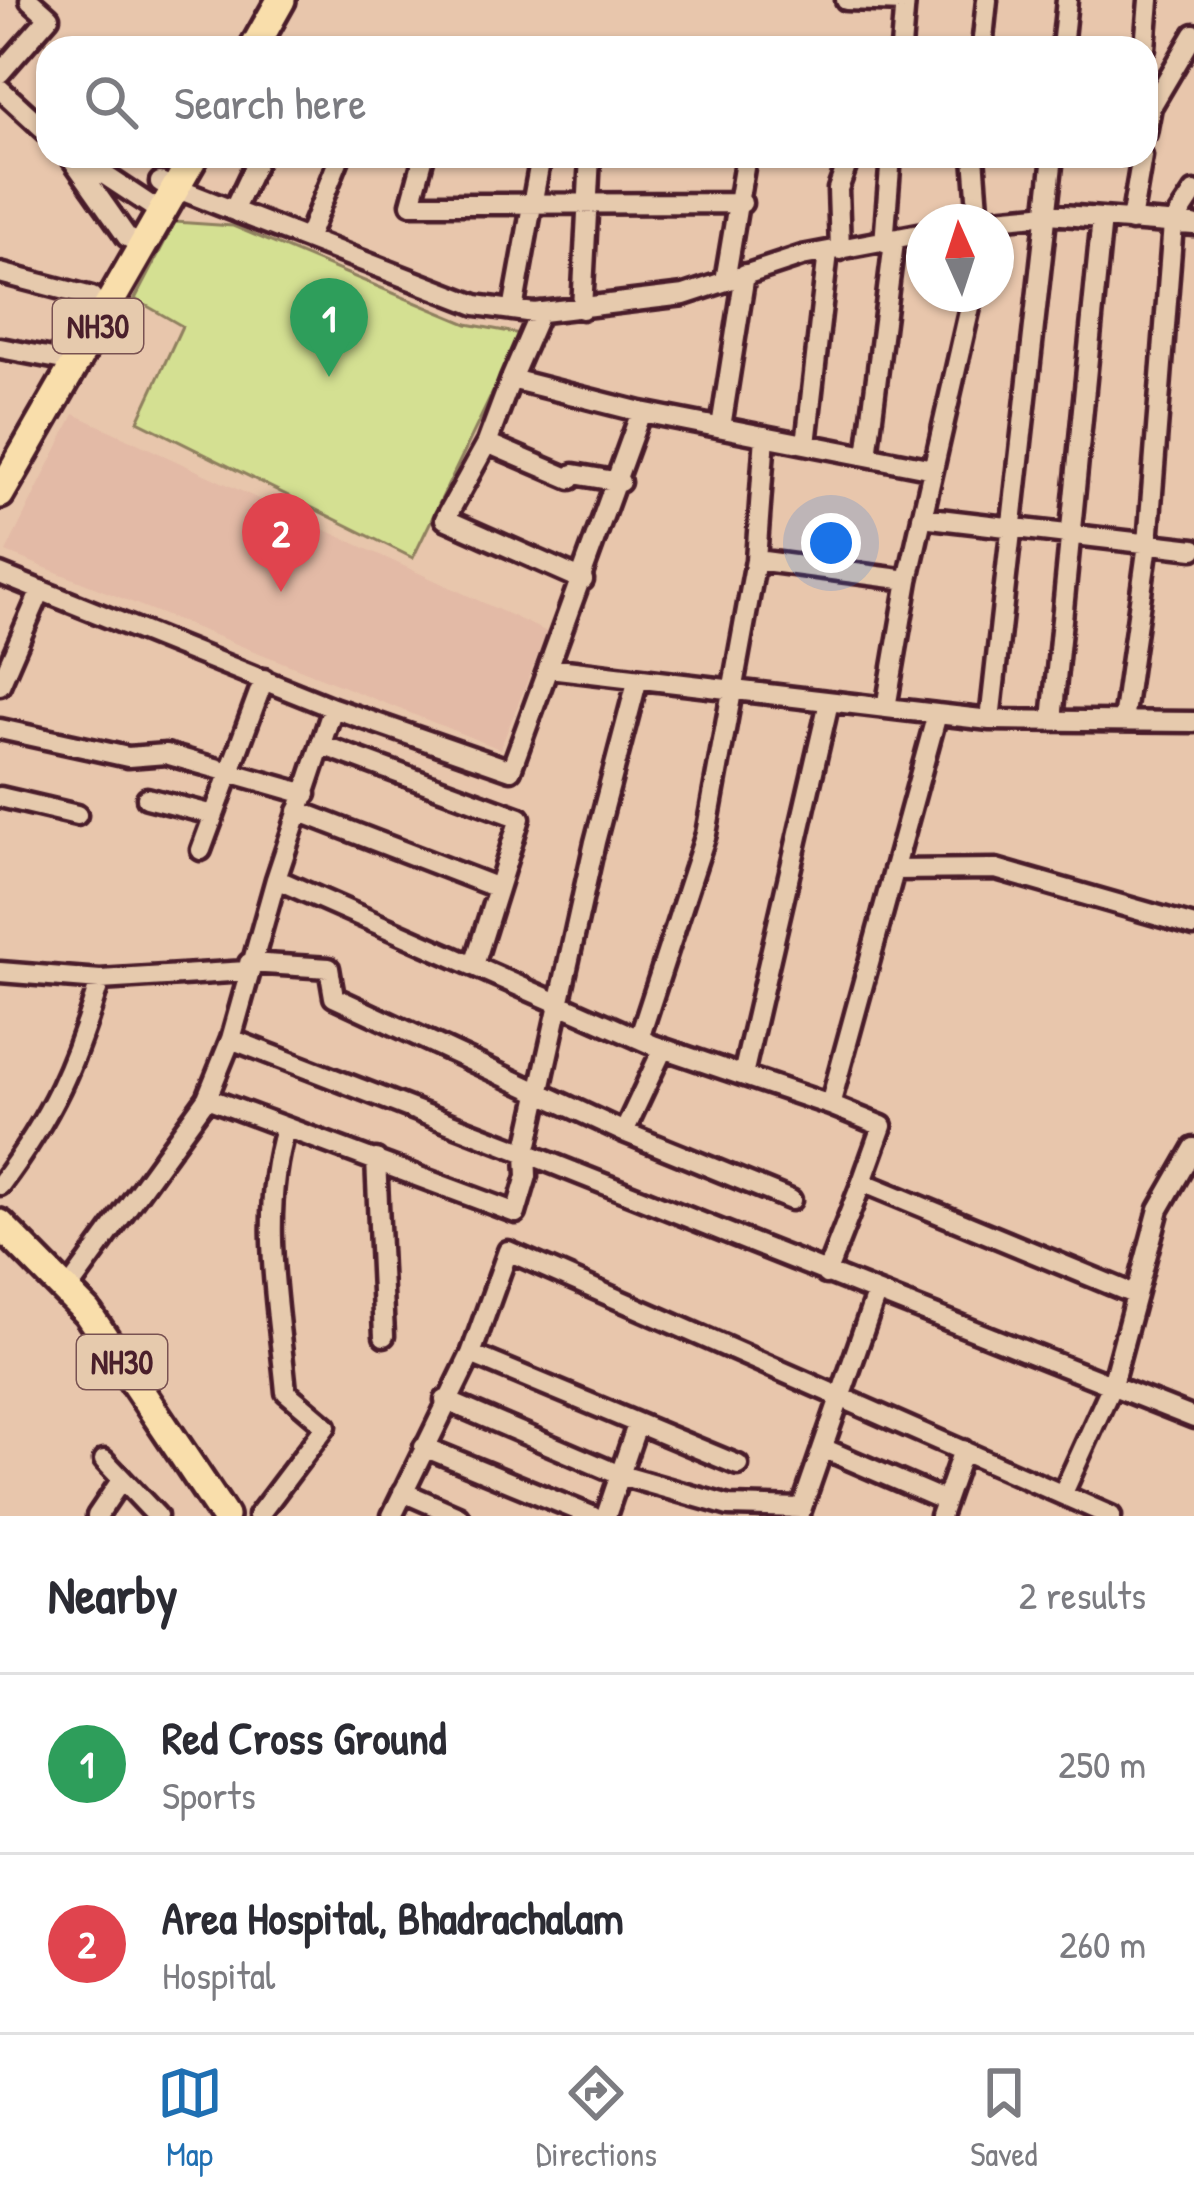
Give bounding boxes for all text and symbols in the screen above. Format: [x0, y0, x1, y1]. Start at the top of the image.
search box [36, 36, 1158, 168]
icon: search [78, 69, 144, 135]
text: Search here [174, 72, 366, 133]
north arrow [906, 204, 1014, 312]
pin: 1 [290, 278, 368, 377]
road number: NH30 [53, 299, 143, 353]
pin: 2 [242, 493, 320, 592]
your location [801, 513, 861, 573]
road number: NH30 [77, 1335, 167, 1389]
text: Nearby [48, 1560, 178, 1629]
text: 2 results [1019, 1568, 1146, 1621]
text: Red Cross Ground [162, 1707, 446, 1768]
text: 1 [80, 1737, 94, 1790]
text: 250 m [1058, 1737, 1146, 1790]
text: Sports [162, 1768, 256, 1821]
text: Area Hospital, Bhadrachalam [162, 1887, 624, 1948]
text: 2 [78, 1917, 96, 1970]
text: 260 m [1059, 1917, 1146, 1970]
text: Hospital [162, 1948, 276, 2001]
tab: Map [157, 2060, 223, 2176]
tab: Directions [536, 2060, 657, 2176]
tab: Saved [970, 2060, 1037, 2176]

